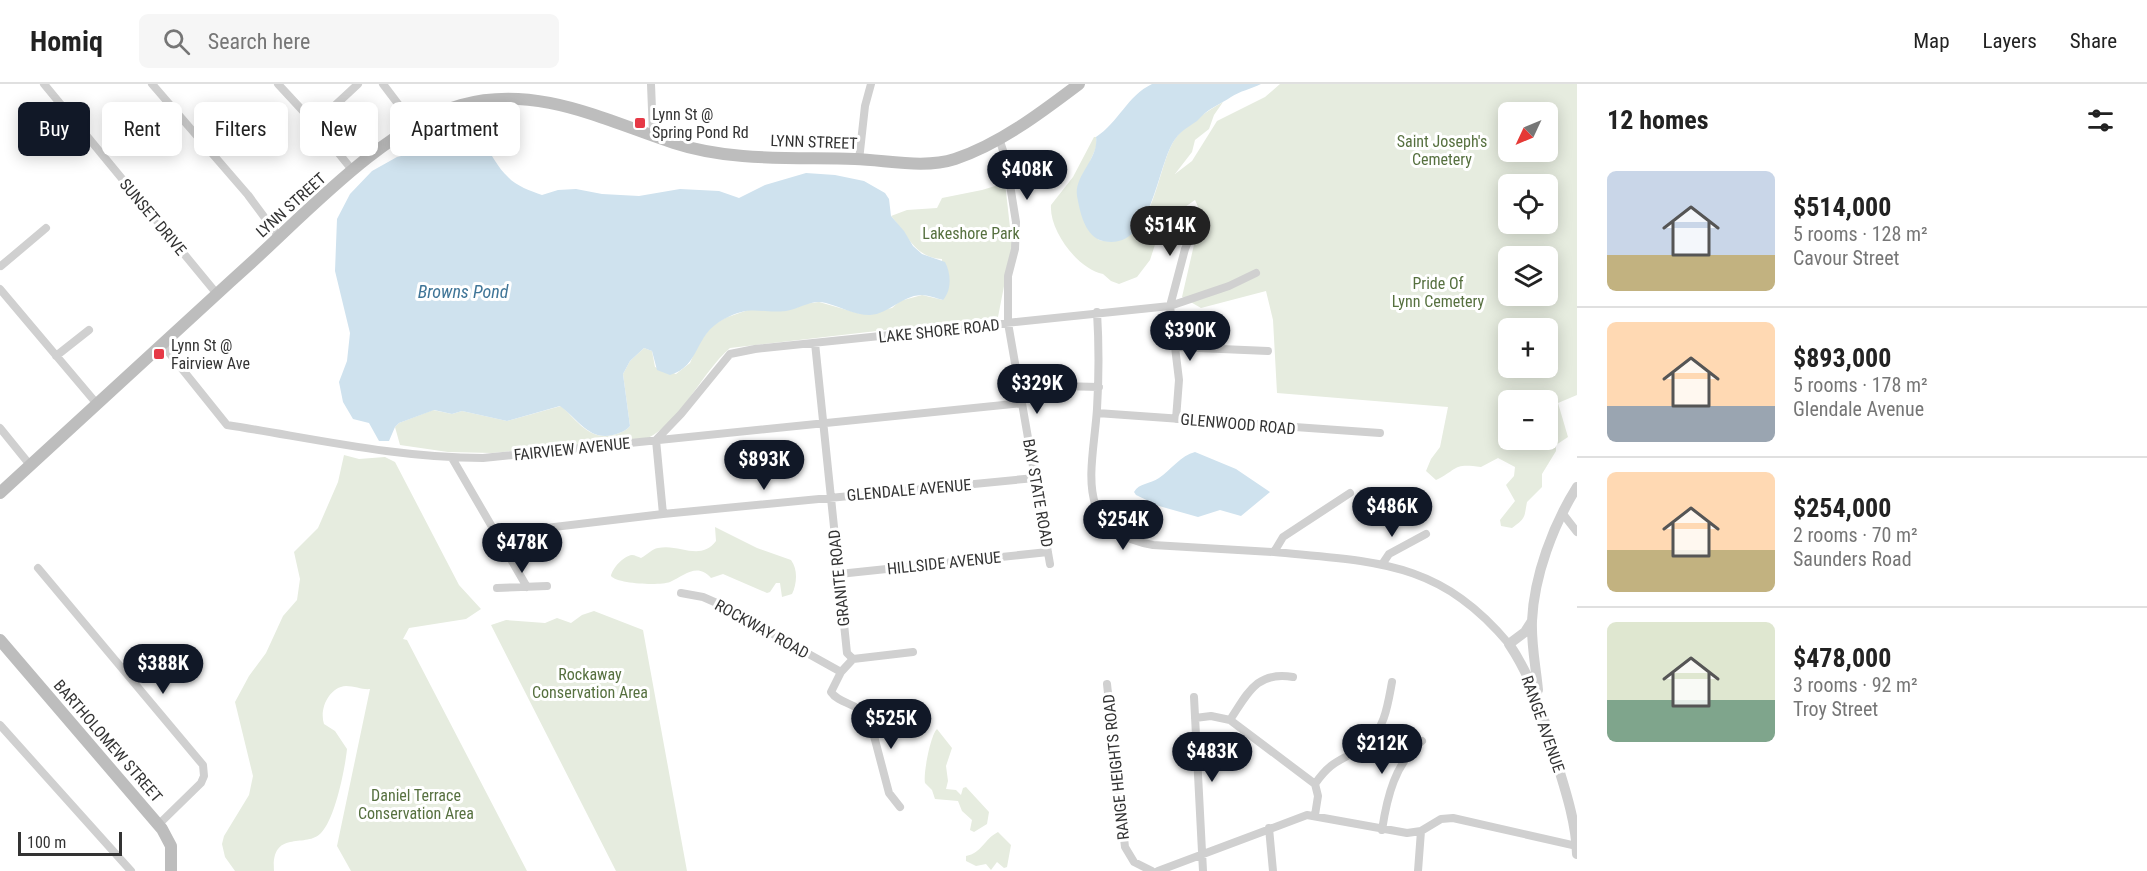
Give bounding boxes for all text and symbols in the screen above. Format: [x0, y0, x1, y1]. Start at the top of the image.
search box [139, 14, 559, 68]
text: Homiq [30, 25, 103, 58]
icon: search [160, 25, 193, 58]
text: Search here [208, 29, 310, 54]
text: Map [1913, 29, 1950, 53]
text: Layers [1983, 29, 2037, 53]
text: Share [2070, 29, 2117, 53]
chip: Buy [18, 102, 90, 156]
chip: Rent [102, 102, 182, 156]
chip: Filters [194, 102, 288, 156]
chip: New [300, 102, 378, 156]
chip: Apartment [390, 102, 520, 156]
north arrow [1498, 102, 1558, 162]
map controls [1498, 102, 1558, 450]
icon: filters [2084, 104, 2117, 137]
place label: Lynn St @ Spring Pond Rd [652, 105, 749, 142]
text: 12 homes [1607, 105, 1709, 135]
marker: Lynn St @ Spring Pond Rd [633, 116, 647, 130]
street label: LYNN STREET [770, 131, 858, 153]
park label: Saint Joseph's Cemetery [1397, 132, 1487, 169]
pin: $408K [985, 150, 1069, 201]
text: $408K [1001, 157, 1053, 181]
street label: LYNN STREET [252, 169, 330, 241]
button: locate [1498, 174, 1558, 234]
street label: SUNSET DRIVE [116, 175, 190, 259]
text: $514,000 [1793, 192, 1891, 222]
icon: home [1655, 195, 1727, 267]
pin: $514K [1128, 206, 1212, 257]
text: $514K [1144, 213, 1196, 237]
text: 5 rooms · 128 m² [1793, 222, 1928, 246]
park label: Lakeshore Park [922, 224, 1020, 243]
button: layers [1498, 246, 1558, 306]
text: Cavour Street [1793, 246, 1899, 270]
park label: Pride Of Lynn Cemetery [1392, 274, 1485, 311]
water label: Browns Pond [418, 281, 509, 302]
pin: $390K [1148, 311, 1232, 362]
street label: LAKE SHORE ROAD [878, 315, 1000, 347]
text: $390K [1164, 318, 1216, 342]
button: + [1498, 318, 1558, 378]
place label: Lynn St @ Fairview Ave [171, 336, 250, 373]
text: $893,000 [1793, 343, 1891, 373]
icon: home [1655, 346, 1727, 418]
marker: Lynn St @ Fairview Ave [152, 347, 166, 361]
pin: $329K [995, 364, 1079, 415]
text: $329K [1011, 371, 1063, 395]
text: 5 rooms · 178 m² [1793, 373, 1928, 397]
button: − [1498, 390, 1558, 450]
text: Glendale Avenue [1793, 397, 1924, 421]
street label: GLENWOOD ROAD [1180, 410, 1296, 438]
street label: FAIRVIEW AVENUE [513, 433, 631, 465]
street label: BAY STATE ROAD [1019, 437, 1057, 549]
pin: $893K [722, 440, 806, 491]
text: $893K [738, 447, 790, 471]
street label: GLENDALE AVENUE [846, 475, 972, 505]
pin: $486K [1350, 487, 1434, 538]
text: $254,000 [1793, 493, 1891, 523]
text: $486K [1366, 494, 1418, 518]
icon: home [1655, 496, 1727, 568]
pin: $254K [1081, 500, 1165, 551]
text: $254K [1097, 507, 1149, 531]
pin: $478K [480, 523, 564, 574]
text: 2 rooms · 70 m² [1793, 523, 1918, 547]
street label: GRANITE ROAD [824, 529, 854, 627]
text: $478K [496, 530, 548, 554]
text: Saunders Road [1793, 547, 1912, 571]
street label: HILLSIDE AVENUE [886, 548, 1002, 578]
street label: ROCKWAY ROAD [712, 595, 812, 663]
text: $478,000 [1793, 643, 1891, 673]
pin: $388K [121, 644, 205, 695]
icon: home [1655, 646, 1727, 718]
text: $388K [137, 651, 189, 675]
park label: Rockaway Conservation Area [532, 665, 648, 702]
street label: RANGE AVENUE [1518, 673, 1568, 775]
text: 3 rooms · 92 m² [1793, 673, 1918, 697]
street label: BARTHOLOMEW STREET [50, 676, 166, 806]
street label: RANGE HEIGHTS ROAD [1099, 693, 1133, 841]
text: Troy Street [1793, 697, 1878, 721]
pin: $525K [849, 699, 933, 750]
text: $525K [865, 706, 917, 730]
pin: $212K [1340, 724, 1424, 775]
text: $212K [1356, 731, 1408, 755]
pin: $483K [1170, 732, 1254, 783]
text: $483K [1186, 739, 1238, 763]
park label: Daniel Terrace Conservation Area [358, 786, 474, 823]
scale bar [18, 829, 122, 856]
text: 100 m [27, 833, 66, 852]

